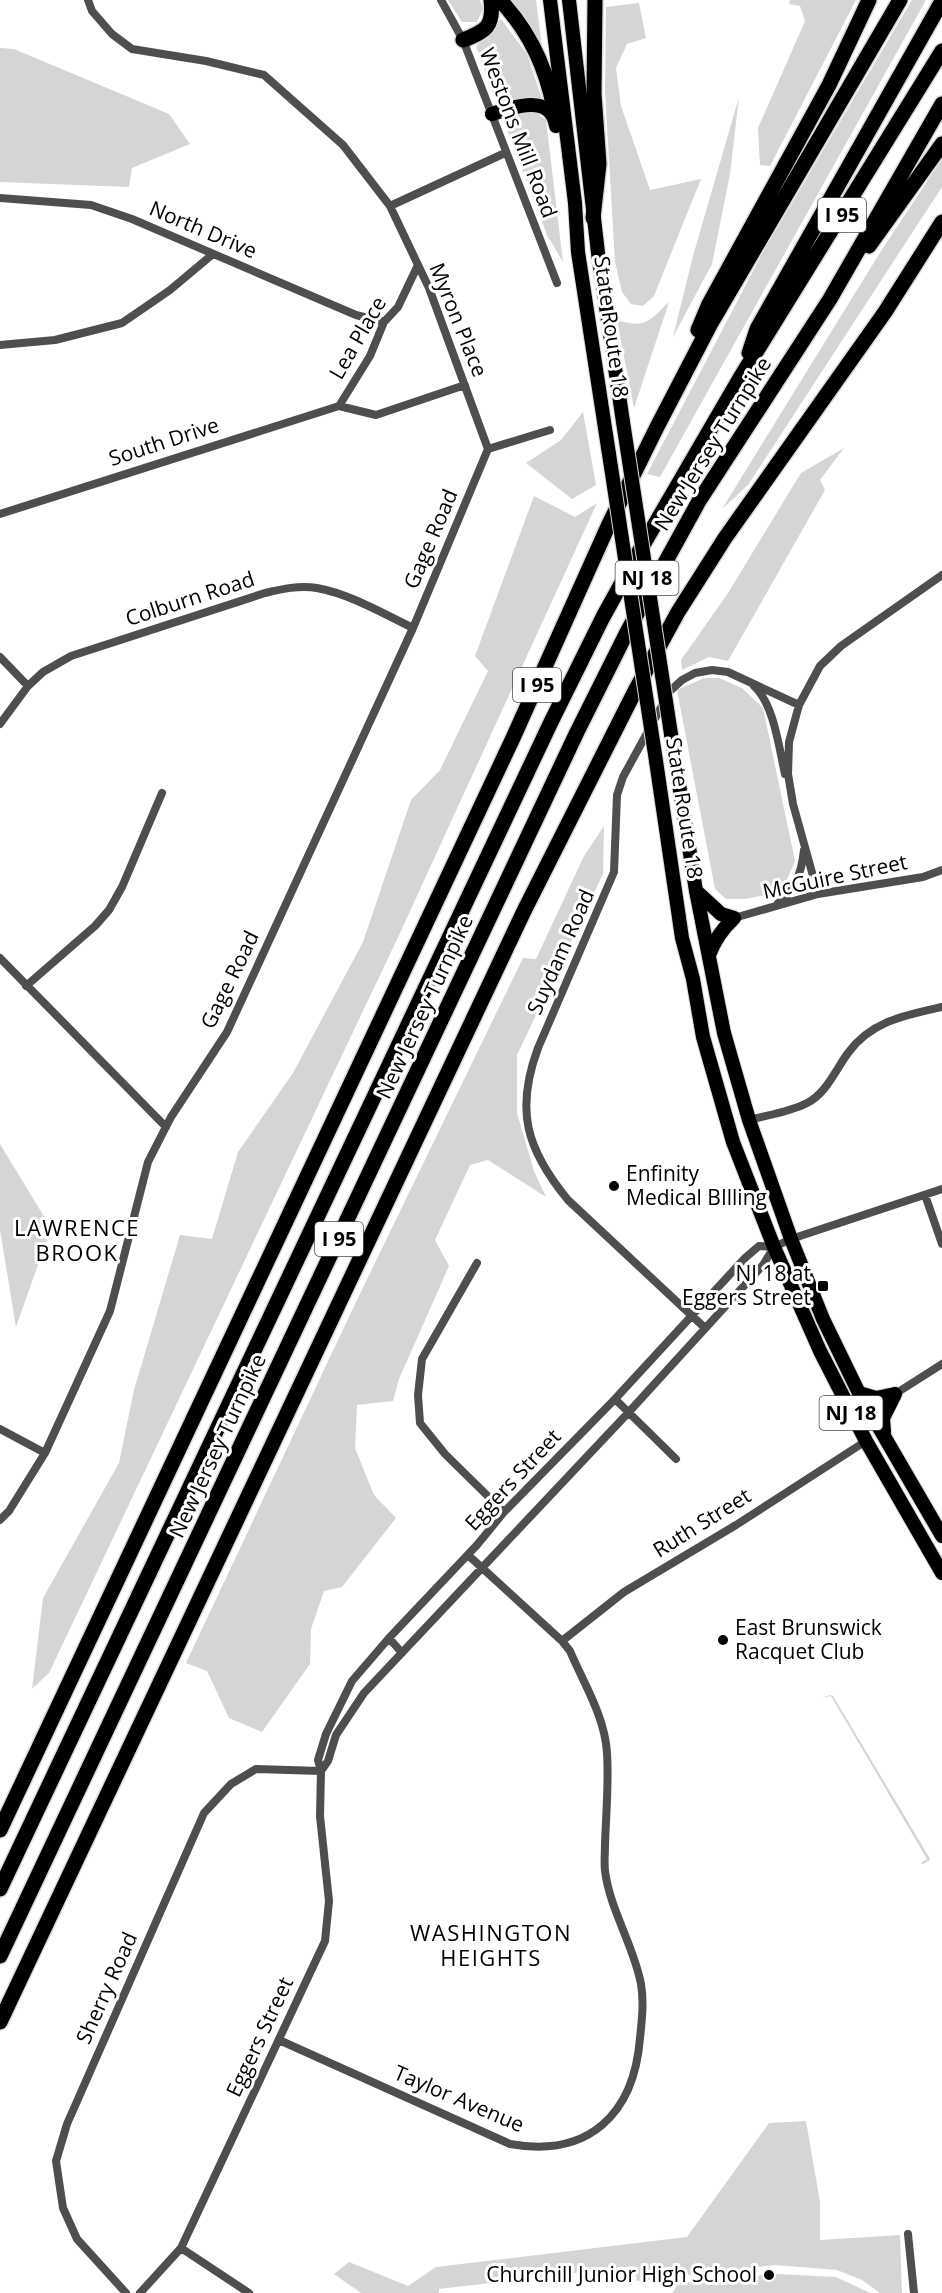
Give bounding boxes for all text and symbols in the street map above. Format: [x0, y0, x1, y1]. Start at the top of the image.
street label: Westons Mill Road [474, 44, 564, 222]
street label: North Drive [145, 194, 261, 264]
road number: I 95 [818, 198, 866, 232]
street label: State Route 18 [588, 254, 636, 399]
street label: Myron Place [423, 259, 494, 381]
street label: Lea Place [322, 291, 392, 384]
street label: New Jersey Turnpike [647, 351, 777, 536]
street label: South Drive [105, 410, 222, 472]
street label: Gage Road [397, 484, 464, 593]
road number: NJ 18 [616, 561, 678, 595]
street label: Colburn Road [122, 564, 258, 632]
road number: I 95 [513, 668, 561, 702]
street label: State Route 18 [660, 735, 710, 880]
street label: McGuire Street [760, 847, 910, 905]
street label: Suydam Road [520, 884, 600, 1019]
street label: New Jersey Turnpike [369, 910, 479, 1103]
street label: Gage Road [193, 926, 265, 1033]
place label: Enfinity Medical BIlling [626, 1159, 767, 1211]
marker: Enfinity Medical BIlling [607, 1179, 621, 1193]
district label: LAWRENCE BROOK [14, 1212, 140, 1267]
road number: I 95 [315, 1222, 363, 1256]
place label: NJ 18 at Eggers Street [682, 1259, 811, 1311]
marker: NJ 18 at Eggers Street [816, 1279, 830, 1293]
street label: New Jersey Turnpike [162, 1349, 272, 1542]
road number: NJ 18 [820, 1396, 882, 1430]
street label: Eggers Street [458, 1423, 566, 1536]
street label: Ruth Street [647, 1481, 756, 1563]
place label: East Brunswick Racquet Club [735, 1613, 882, 1665]
marker: East Brunswick Racquet Club [716, 1633, 730, 1647]
district label: WASHINGTON HEIGHTS [410, 1917, 572, 1972]
street label: Sherry Road [69, 1927, 143, 2048]
street label: Eggers Street [219, 1972, 299, 2101]
street label: Taylor Avenue [390, 2058, 529, 2138]
place label: Churchill Junior High School [486, 2260, 757, 2288]
marker: Churchill Junior High School [762, 2268, 776, 2282]

